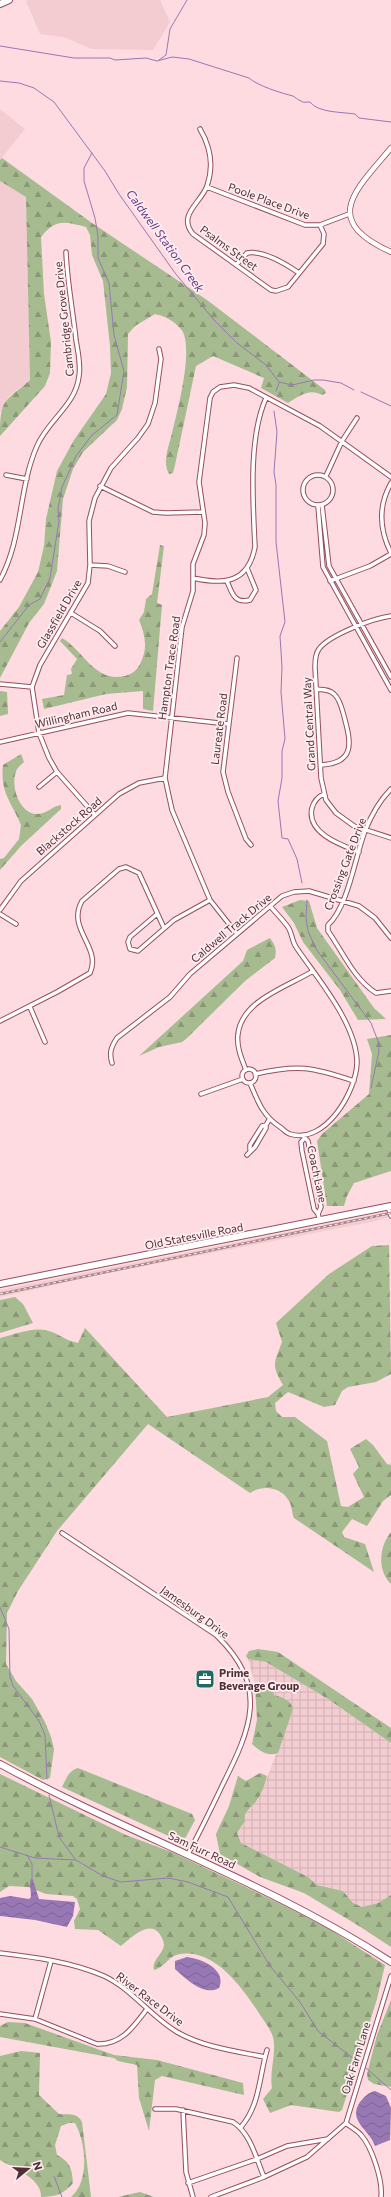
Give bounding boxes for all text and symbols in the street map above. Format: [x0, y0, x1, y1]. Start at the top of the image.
street label: Poole Place Drive [227, 180, 312, 221]
water label: Caldwell Station Creek [124, 186, 208, 295]
street label: Psalms Street [198, 222, 261, 273]
street label: Cambridge Grove Drive [51, 261, 76, 377]
street label: Glassfield Drive [34, 577, 84, 651]
street label: Hampton Trace Road [155, 615, 182, 721]
street label: Grand Central Way [300, 676, 317, 771]
street label: Laureate Road [208, 692, 229, 765]
street label: Willingham Road [33, 699, 118, 730]
street label: Blackstock Road [33, 794, 104, 858]
street label: Crossing Gate Drive [321, 816, 368, 912]
street label: Caldwell Track Drive [188, 890, 274, 965]
street label: Coach Lane [305, 1144, 330, 1204]
street label: Old Statesville Road [144, 1220, 244, 1251]
street label: Jamesburg Drive [158, 1583, 232, 1642]
place label: Prime Beverage Group [219, 1666, 300, 1692]
office icon: Prime Beverage Group [194, 1668, 216, 1690]
street label: Sam Furr Road [166, 1828, 238, 1871]
street label: River Race Drive [114, 1969, 187, 2028]
street label: Oak Farm Lane [338, 2020, 373, 2096]
north arrow [8, 2149, 48, 2189]
text: N [31, 2160, 45, 2172]

